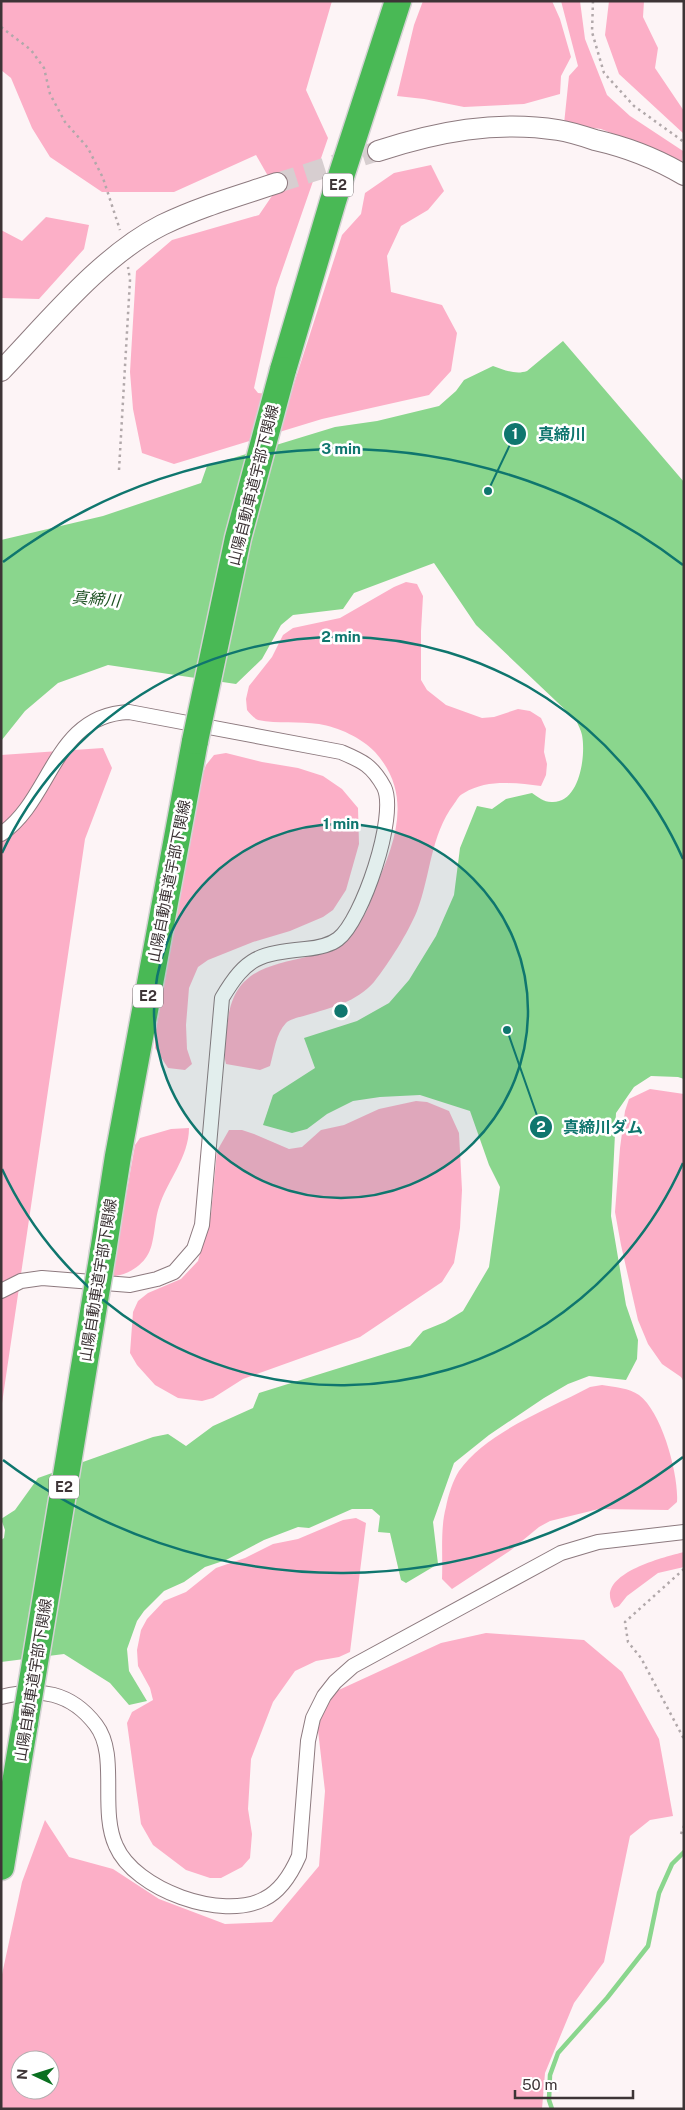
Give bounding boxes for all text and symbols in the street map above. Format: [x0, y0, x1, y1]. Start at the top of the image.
road number: E2 [323, 174, 353, 196]
street label: 山陽自動車道宇部下関線 [225, 403, 281, 567]
callout: 真締川 [503, 419, 596, 450]
text: 1 [512, 425, 518, 442]
text: 真締川 [538, 425, 586, 444]
text: 3 min [321, 440, 361, 457]
water label: 真締川 [71, 587, 123, 611]
text: 2 min [321, 628, 361, 645]
street label: 山陽自動車道宇部下関線 [145, 798, 193, 964]
text: 1 min [323, 815, 359, 832]
road number: E2 [133, 984, 163, 1008]
centre of rings [332, 1002, 350, 1020]
callout: 真締川ダム [528, 1112, 653, 1143]
text: 2 [536, 1118, 546, 1135]
text: 真締川ダム [563, 1118, 643, 1137]
street label: 山陽自動車道宇部下関線 [77, 1197, 119, 1363]
road number: E2 [49, 1475, 79, 1498]
street label: 山陽自動車道宇部下関線 [12, 1597, 54, 1763]
north arrow [10, 2050, 60, 2100]
text: N [14, 2068, 30, 2080]
scale bar [515, 2068, 632, 2100]
text: 50 m [522, 2076, 557, 2093]

